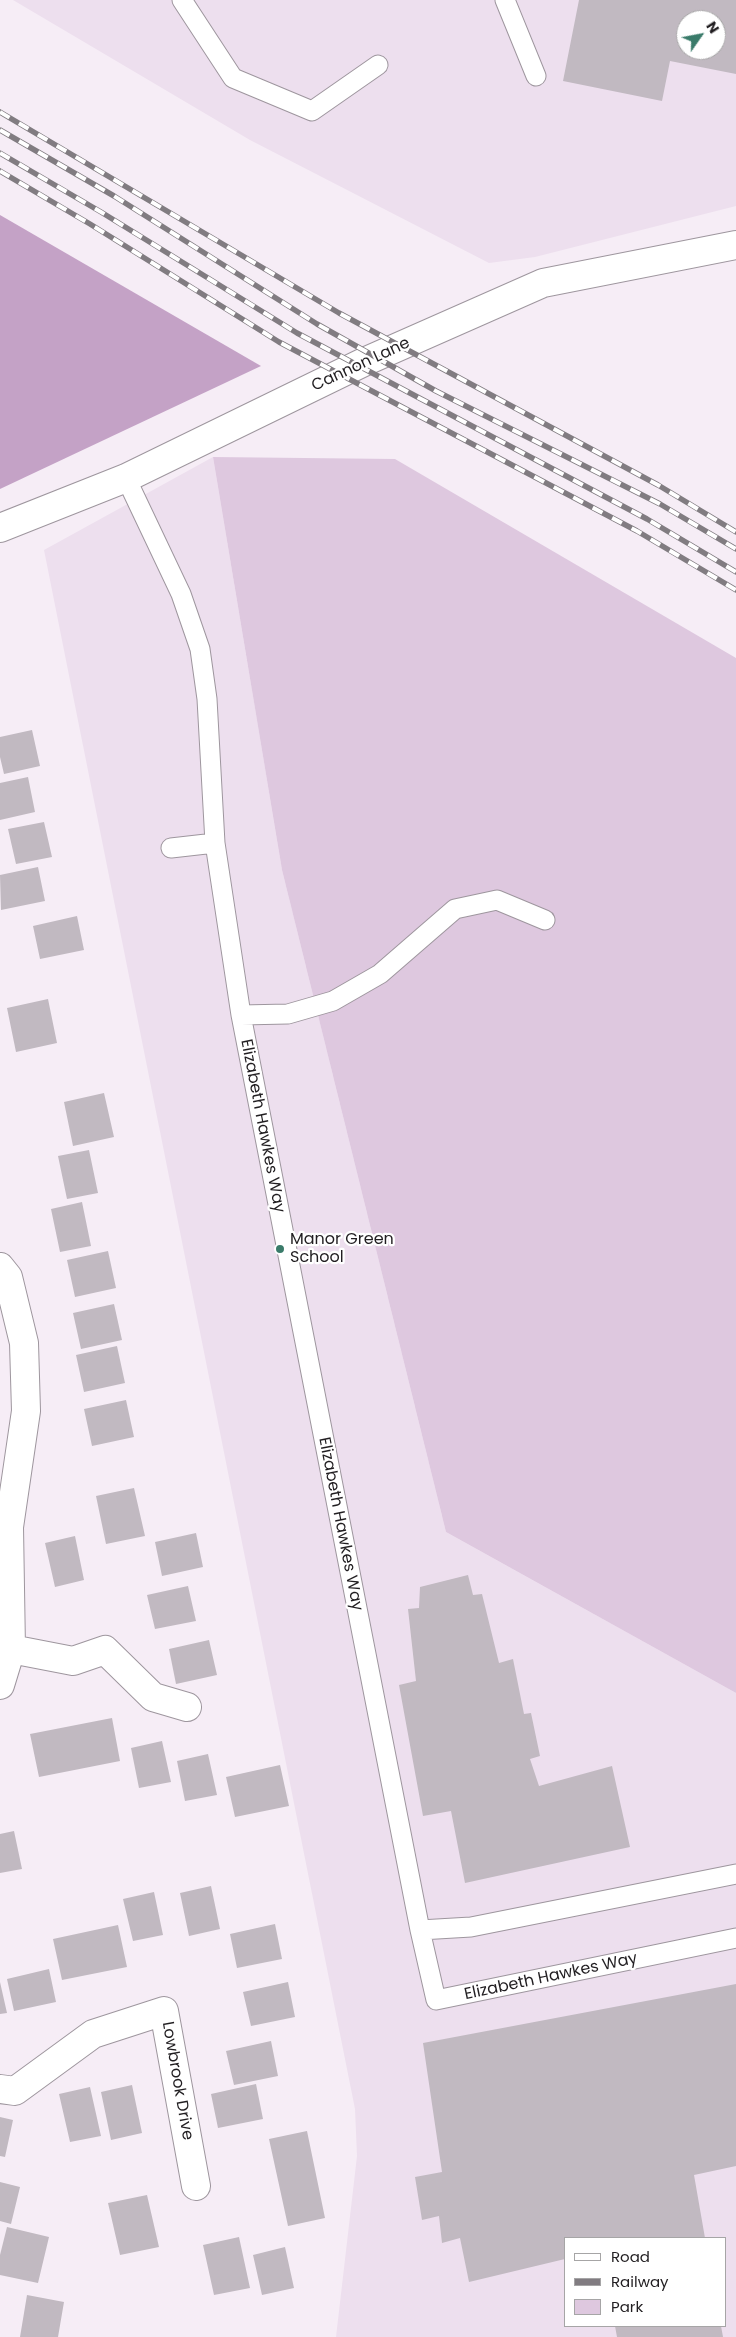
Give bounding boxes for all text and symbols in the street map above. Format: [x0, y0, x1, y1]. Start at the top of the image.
north arrow [676, 10, 726, 60]
text: N [701, 18, 724, 37]
street label: Cannon Lane [309, 334, 413, 396]
street label: Elizabeth Hawkes Way [236, 1038, 288, 1214]
place label: Manor Green School [290, 1230, 394, 1268]
marker: Manor Green School [274, 1243, 286, 1255]
street label: Elizabeth Hawkes Way [314, 1436, 366, 1612]
street label: Elizabeth Hawkes Way [463, 1949, 639, 2005]
street label: Lowbrook Drive [157, 2020, 197, 2142]
legend [564, 2237, 726, 2327]
text: Road [611, 2246, 650, 2267]
text: Railway [611, 2271, 669, 2292]
text: Park [611, 2296, 643, 2317]

